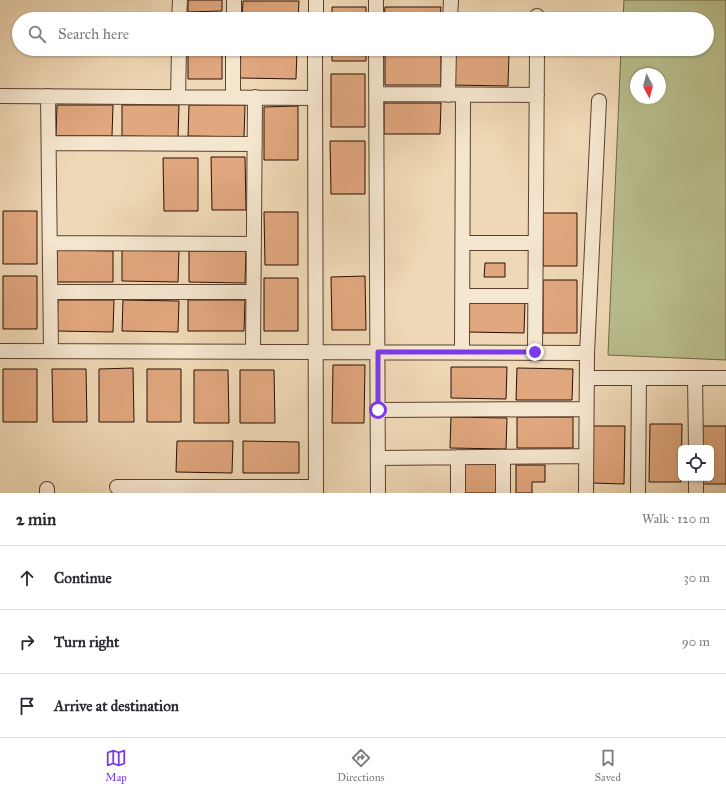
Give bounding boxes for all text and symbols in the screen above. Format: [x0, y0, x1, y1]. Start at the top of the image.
search box [12, 12, 714, 56]
icon: search [26, 23, 48, 45]
text: Search here [58, 25, 129, 43]
north arrow [630, 68, 666, 104]
route end [526, 343, 544, 361]
route start [369, 401, 387, 419]
map controls [678, 445, 714, 481]
button: locate [678, 445, 714, 481]
text: 2 min [16, 509, 56, 530]
text: Walk · 120 m [642, 511, 710, 527]
icon: ahead [16, 567, 38, 589]
text: Continue [54, 569, 112, 587]
text: 30 m [684, 570, 710, 586]
icon: right [16, 631, 38, 653]
text: Turn right [54, 633, 119, 651]
text: 90 m [682, 634, 710, 650]
icon: arrive [16, 695, 38, 717]
text: Arrive at destination [54, 697, 179, 715]
tab: Map [105, 747, 127, 784]
tab: Directions [337, 747, 385, 784]
tab: Saved [595, 747, 621, 784]

